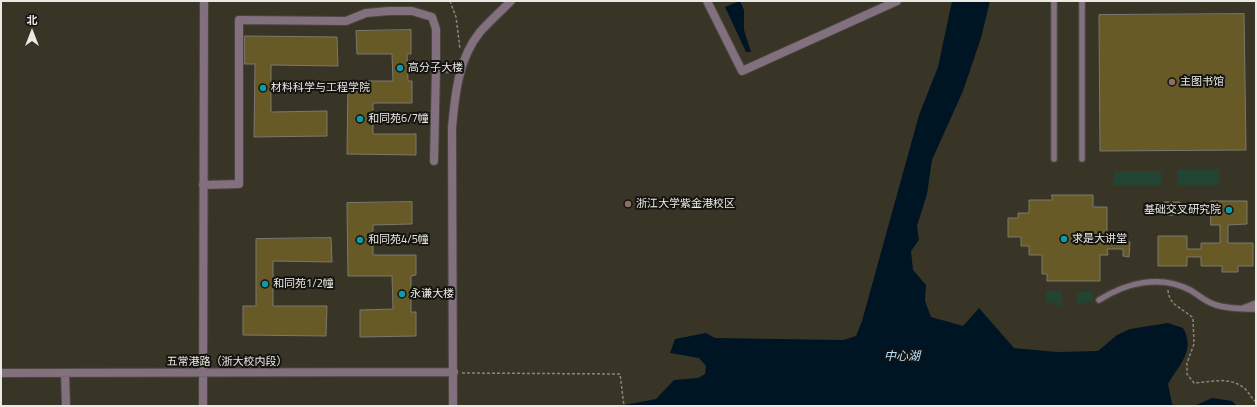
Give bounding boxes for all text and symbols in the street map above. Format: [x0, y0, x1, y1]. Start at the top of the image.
north arrow [12, 12, 52, 52]
text: 北 [27, 12, 38, 28]
place label: 高分子大楼 [408, 61, 463, 75]
marker: 高分子大楼 [395, 63, 405, 73]
place label: 主图书馆 [1180, 75, 1224, 89]
marker: 主图书馆 [1167, 77, 1177, 87]
place label: 材料科学与工程学院 [271, 81, 370, 95]
marker: 材料科学与工程学院 [258, 83, 268, 93]
place label: 和同苑6/7幢 [368, 112, 429, 126]
marker: 和同苑6/7幢 [355, 114, 365, 124]
place label: 浙江大学紫金港校区 [636, 197, 735, 211]
marker: 浙江大学紫金港校区 [623, 199, 633, 209]
place label: 基础交叉研究院 [1144, 203, 1221, 217]
marker: 基础交叉研究院 [1224, 205, 1234, 215]
place label: 求是大讲堂 [1072, 232, 1127, 246]
place label: 和同苑4/5幢 [368, 233, 429, 247]
marker: 求是大讲堂 [1059, 234, 1069, 244]
marker: 和同苑4/5幢 [355, 235, 365, 245]
place label: 和同苑1/2幢 [273, 277, 334, 291]
marker: 和同苑1/2幢 [260, 279, 270, 289]
place label: 永谦大楼 [410, 287, 454, 301]
marker: 永谦大楼 [397, 289, 407, 299]
water label: 中心湖 [884, 350, 920, 364]
street label: 五常港路（浙大校内段） [167, 355, 287, 369]

